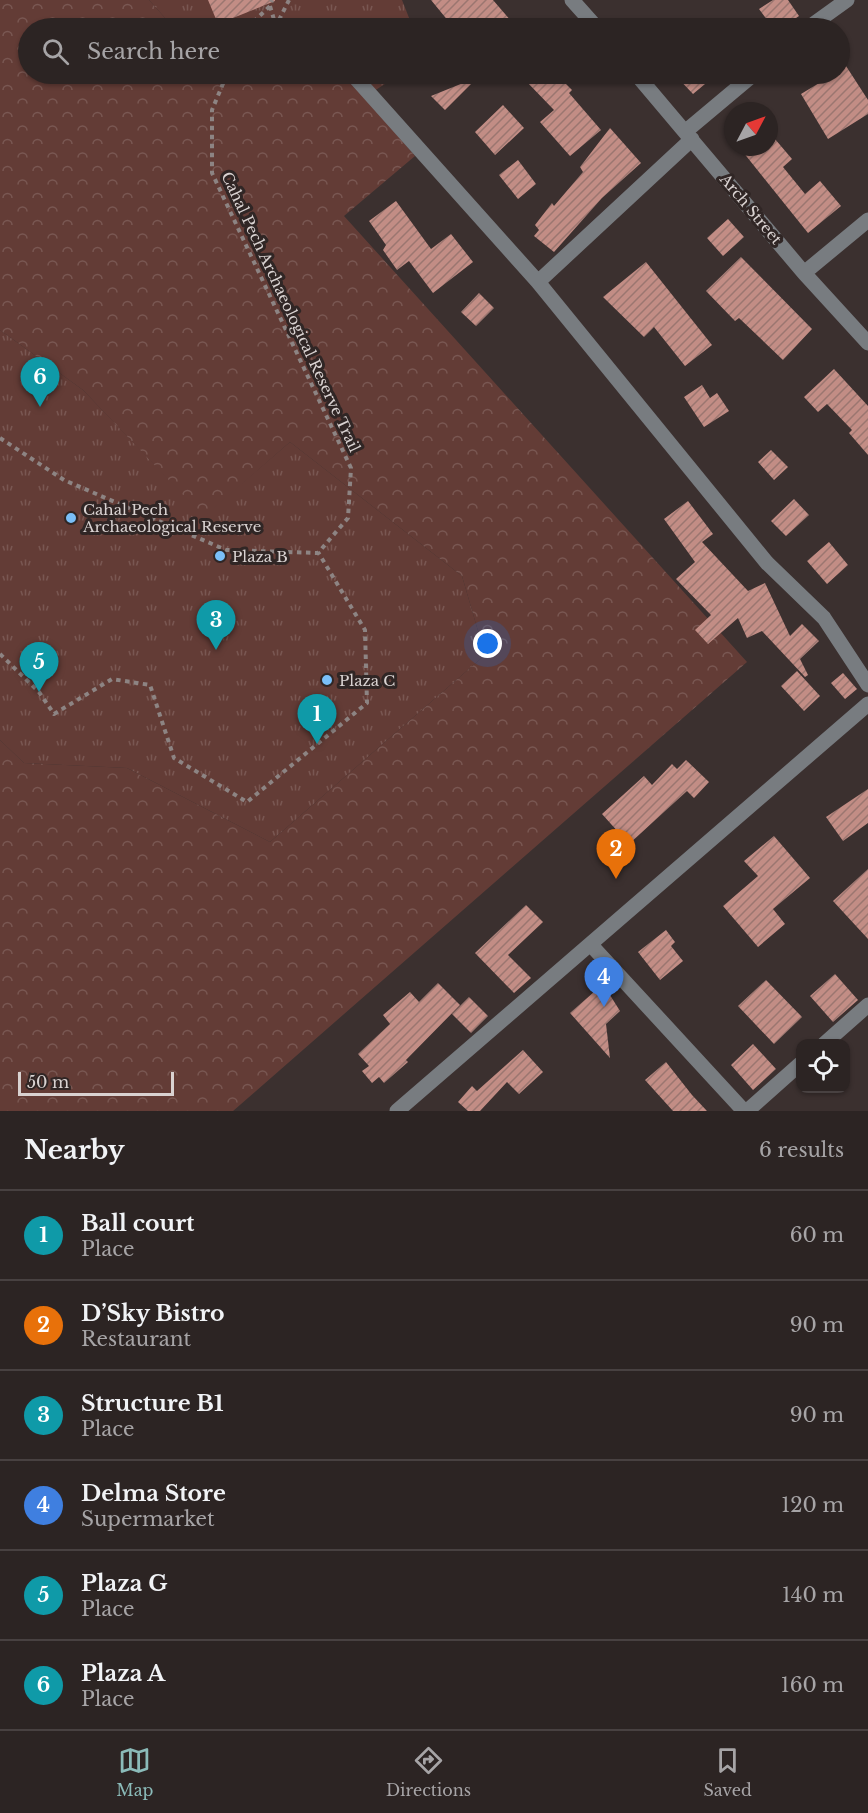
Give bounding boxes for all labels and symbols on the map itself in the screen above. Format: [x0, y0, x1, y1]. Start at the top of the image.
north arrow [724, 102, 778, 156]
street label: Cahal Pech Archaeological Reserve Trail [217, 169, 365, 455]
street label: Arch Street [715, 169, 786, 248]
pin: 6 [20, 358, 60, 407]
place label: Cahal Pech Archaeological Reserve [82, 500, 261, 536]
marker: Cahal Pech Archaeological Reserve [64, 511, 78, 525]
place label: Plaza B [232, 547, 288, 566]
marker: Plaza B [213, 549, 227, 563]
pin: 3 [196, 600, 236, 650]
your location [473, 629, 502, 658]
pin: 5 [20, 642, 58, 692]
place label: Plaza C [339, 671, 395, 690]
marker: Plaza C [320, 673, 334, 687]
pin: 1 [298, 694, 336, 744]
pin: 2 [596, 830, 636, 879]
pin: 4 [584, 958, 624, 1007]
scale bar [18, 1069, 174, 1096]

